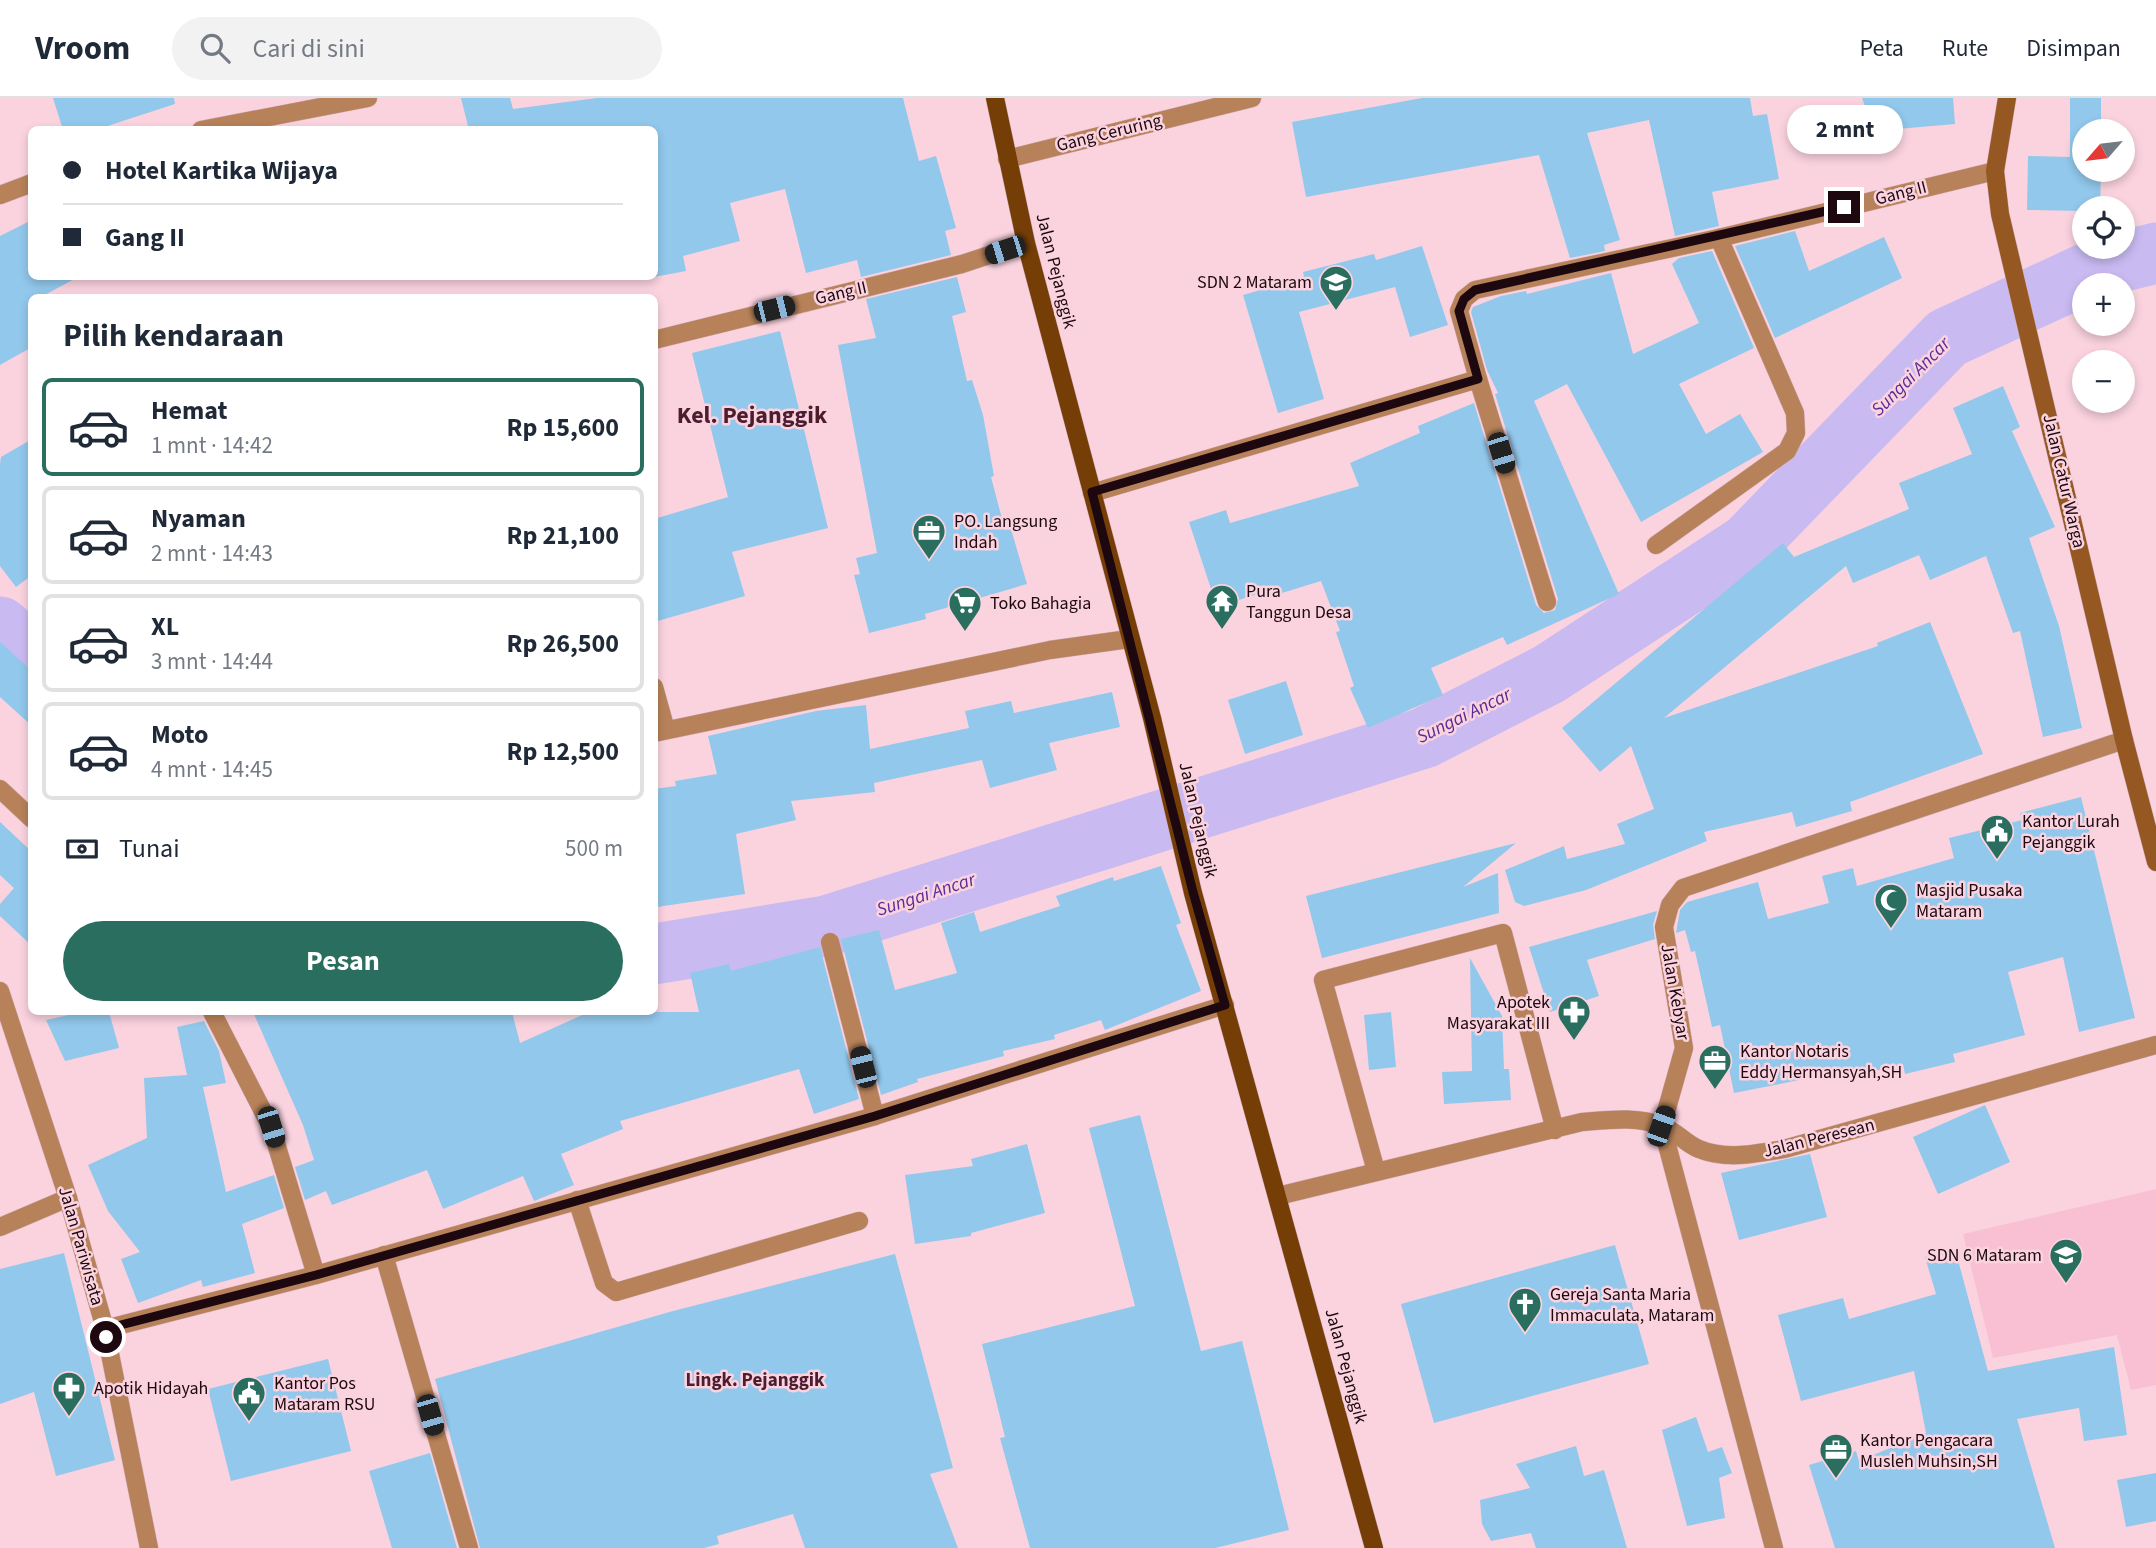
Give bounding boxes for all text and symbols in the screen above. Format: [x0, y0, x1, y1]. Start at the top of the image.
search box [172, 17, 662, 80]
text: Vroom [35, 25, 130, 72]
icon: search [196, 29, 234, 67]
text: Cari di sini [252, 30, 365, 67]
text: Peta [1859, 31, 1904, 66]
text: Rute [1942, 31, 1988, 66]
text: Disimpan [2026, 31, 2121, 66]
callout: 2 mnt [1786, 105, 1902, 154]
street label: Gang Ceruring [1054, 108, 1164, 158]
text: 2 mnt [1816, 113, 1874, 146]
north arrow [2072, 119, 2135, 182]
map controls [2072, 119, 2135, 413]
text: Hotel Kartika Wijaya [105, 152, 338, 189]
street label: Gang II [1873, 175, 1929, 211]
route end [1828, 191, 1860, 223]
button: locate [2072, 196, 2135, 259]
street label: Jalan Pejanggik [1030, 211, 1082, 332]
text: Gang II [105, 219, 185, 256]
car [982, 234, 1029, 266]
school or university icon: SDN 2 Mataram [1317, 263, 1355, 312]
place label: SDN 2 Mataram [1197, 270, 1312, 295]
button: + [2072, 273, 2135, 336]
street label: Gang II [813, 275, 869, 311]
car [752, 294, 797, 324]
text: Pilih kendaraan [63, 313, 284, 359]
water label: Sungai Ancar [1865, 330, 1958, 423]
button: − [2072, 350, 2135, 413]
text: Hemat [151, 392, 227, 429]
icon: car [67, 396, 130, 459]
district label: Kel. Pejanggik [677, 398, 828, 433]
text: Rp 15,600 [507, 409, 619, 446]
street label: Jalan Catur Warga [2036, 412, 2092, 550]
text: 1 mnt · 14:42 [151, 429, 273, 462]
car [1485, 430, 1518, 476]
text: Nyaman [151, 500, 246, 537]
icon: car [67, 504, 130, 567]
place label: PO. Langsung Indah [954, 509, 1057, 555]
office icon: PO. Langsung Indah [910, 512, 948, 561]
text: Rp 21,100 [507, 517, 619, 554]
text: 2 mnt · 14:43 [151, 537, 273, 570]
place label: Pura Tanggun Desa [1246, 579, 1351, 625]
temple icon: Pura Tanggun Desa [1203, 582, 1241, 631]
supermarket icon: Toko Bahagia [946, 584, 984, 633]
place label: Toko Bahagia [990, 591, 1091, 616]
text: XL [151, 608, 179, 645]
icon: car [67, 612, 130, 675]
text: Rp 26,500 [507, 625, 619, 662]
text: 3 mnt · 14:44 [151, 645, 273, 678]
water label: Sungai Ancar [1412, 681, 1517, 751]
text: Moto [151, 716, 208, 753]
icon: car [67, 720, 130, 783]
text: Rp 12,500 [507, 733, 619, 770]
text: 4 mnt · 14:45 [151, 753, 273, 786]
street label: Jalan Pejanggik [1173, 760, 1224, 881]
place label: Kantor Lurah Pejanggik [2022, 809, 2120, 855]
public building icon: Kantor Lurah Pejanggik [1978, 812, 2016, 861]
icon: cash [63, 830, 101, 868]
text: Tunai [119, 830, 180, 867]
text: 500 m [565, 832, 623, 865]
water label: Sungai Ancar [873, 866, 980, 924]
place label: Masjid Pusaka Mataram [1916, 878, 2023, 924]
mosque icon: Masjid Pusaka Mataram [1872, 881, 1910, 930]
button: Pesan [63, 921, 623, 1001]
street label: Jalan Kebyar [1654, 942, 1696, 1043]
place label: Apotek Masyarakat III [1447, 990, 1550, 1036]
pharmacy icon: Apotek Masyarakat III [1555, 993, 1593, 1042]
place label: Kantor Notaris Eddy Hermansyah,SH [1740, 1039, 1902, 1085]
office icon: Kantor Notaris Eddy Hermansyah,SH [1696, 1042, 1734, 1091]
car [848, 1044, 879, 1090]
car [1645, 1103, 1678, 1149]
car [255, 1104, 288, 1150]
street label: Jalan Peresean [1761, 1112, 1877, 1164]
street label: Jalan Pariwisata [52, 1184, 110, 1308]
school or university icon: SDN 6 Mataram [2047, 1236, 2085, 1285]
place label: SDN 6 Mataram [1927, 1243, 2042, 1268]
place label: Gereja Santa Maria Immaculata, Mataram [1550, 1282, 1714, 1328]
church icon: Gereja Santa Maria Immaculata, Mataram [1506, 1285, 1544, 1334]
street label: Jalan Pejanggik [1319, 1306, 1373, 1426]
route start [90, 1321, 122, 1353]
district label: Lingk. Pejanggik [686, 1367, 825, 1394]
pharmacy icon: Apotik Hidayah [50, 1369, 88, 1418]
place label: Kantor Pos Mataram RSU [274, 1371, 375, 1417]
public building icon: Kantor Pos Mataram RSU [230, 1374, 268, 1423]
place label: Apotik Hidayah [94, 1376, 208, 1401]
car [415, 1392, 446, 1438]
place label: Kantor Pengacara Musleh Muhsin,SH [1860, 1428, 1998, 1474]
office icon: Kantor Pengacara Musleh Muhsin,SH [1817, 1431, 1855, 1480]

